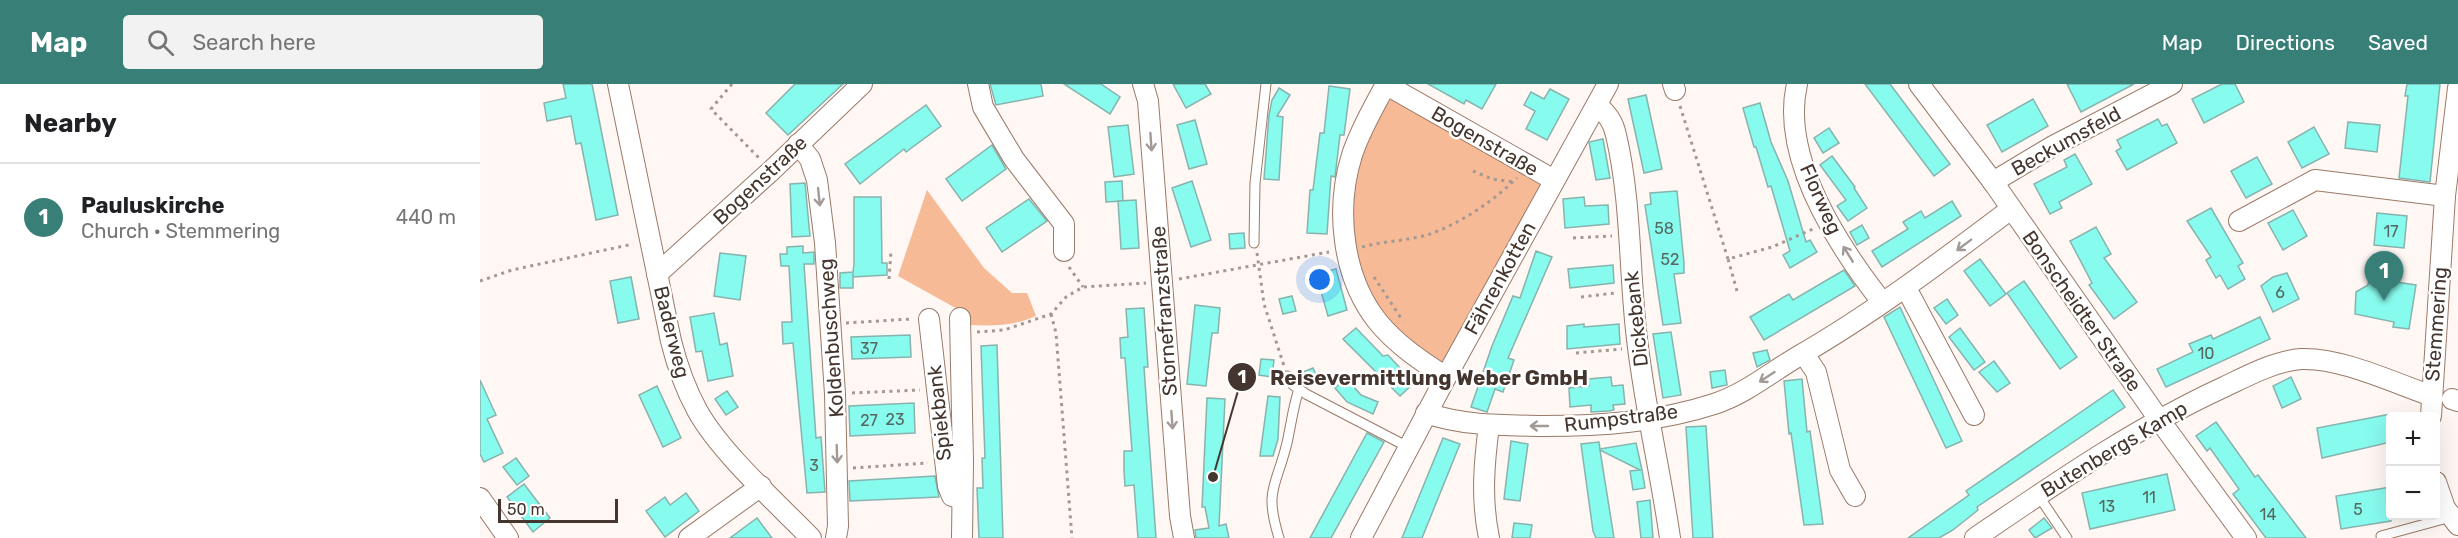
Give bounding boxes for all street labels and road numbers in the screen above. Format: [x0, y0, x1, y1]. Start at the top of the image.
street label: Bogenstraße [1427, 101, 1543, 181]
street label: Beckumsfeld [2007, 101, 2125, 181]
street label: Bogenstraße [708, 130, 812, 230]
street label: Florweg [1795, 160, 1847, 238]
street label: Fährenkotten [1459, 217, 1541, 339]
street label: Stornefranzstraße [1146, 225, 1182, 397]
street label: Bonscheidter Straße [2017, 226, 2147, 396]
street label: Koldenbuschweg [813, 258, 849, 418]
street label: Stemmering [2420, 266, 2452, 382]
street label: Dickebank [1619, 269, 1653, 368]
street label: Baderweg [649, 283, 695, 381]
street label: Spiekbank [922, 363, 956, 462]
street label: Butenbergs Kamp [2036, 396, 2192, 502]
street label: Rumpstraße [1563, 399, 1679, 437]

